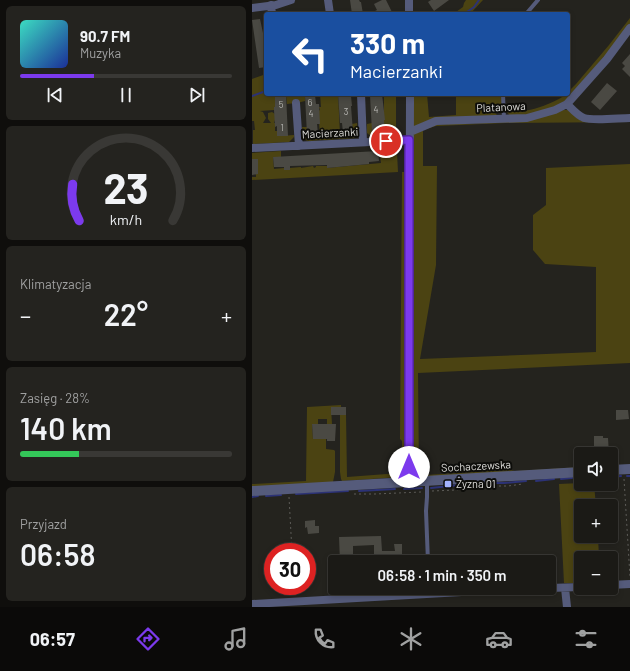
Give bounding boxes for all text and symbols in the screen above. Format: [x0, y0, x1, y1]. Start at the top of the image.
text: 330 m [350, 26, 425, 60]
text: 90.7 FM [80, 27, 130, 45]
icon: left [284, 28, 336, 80]
text: Muzyka [80, 45, 121, 61]
text: Macierzanki [350, 60, 443, 82]
icon: previous [44, 84, 66, 106]
icon: pause [115, 84, 137, 106]
icon: next [186, 84, 208, 106]
house number: 6 [308, 97, 313, 108]
house number: 5 [279, 99, 284, 110]
street label: Platanowa [476, 99, 526, 114]
house number: 4 [374, 104, 379, 115]
house number: 3 [344, 106, 349, 117]
house number: 4 [309, 108, 314, 119]
house number: 1 [280, 122, 284, 133]
pin [369, 124, 403, 158]
street label: Macierzanki [301, 125, 359, 140]
icon: arrive [375, 130, 397, 152]
text: 23 [103, 162, 149, 212]
text: km/h [110, 211, 142, 228]
text: Klimatyzacja [20, 276, 91, 292]
text: 22° [104, 296, 148, 332]
text: − [20, 302, 31, 328]
text: + [221, 302, 232, 328]
text: Zasięg · 28% [20, 390, 90, 406]
text: 140 km [20, 410, 112, 446]
position arrow [388, 446, 430, 488]
map controls [574, 447, 618, 595]
button: sound [574, 447, 618, 491]
street label: Sochaczewska [441, 457, 511, 474]
place label: Żyzna 01 [456, 476, 496, 490]
marker: Żyzna 01 [443, 479, 453, 489]
button: + [574, 499, 618, 543]
text: Przyjazd [20, 516, 67, 532]
text: 06:58 [20, 536, 95, 572]
speed limit sign: 30 [264, 543, 316, 595]
button: − [574, 551, 618, 595]
text: 06:58 · 1 min · 350 m [377, 566, 507, 584]
icon: directions [134, 625, 162, 653]
icon: music [222, 625, 250, 653]
icon: phone [310, 625, 338, 653]
icon: climate [397, 625, 425, 653]
icon: car [485, 625, 513, 653]
icon: filters [572, 625, 600, 653]
text: 06:57 [30, 628, 75, 650]

